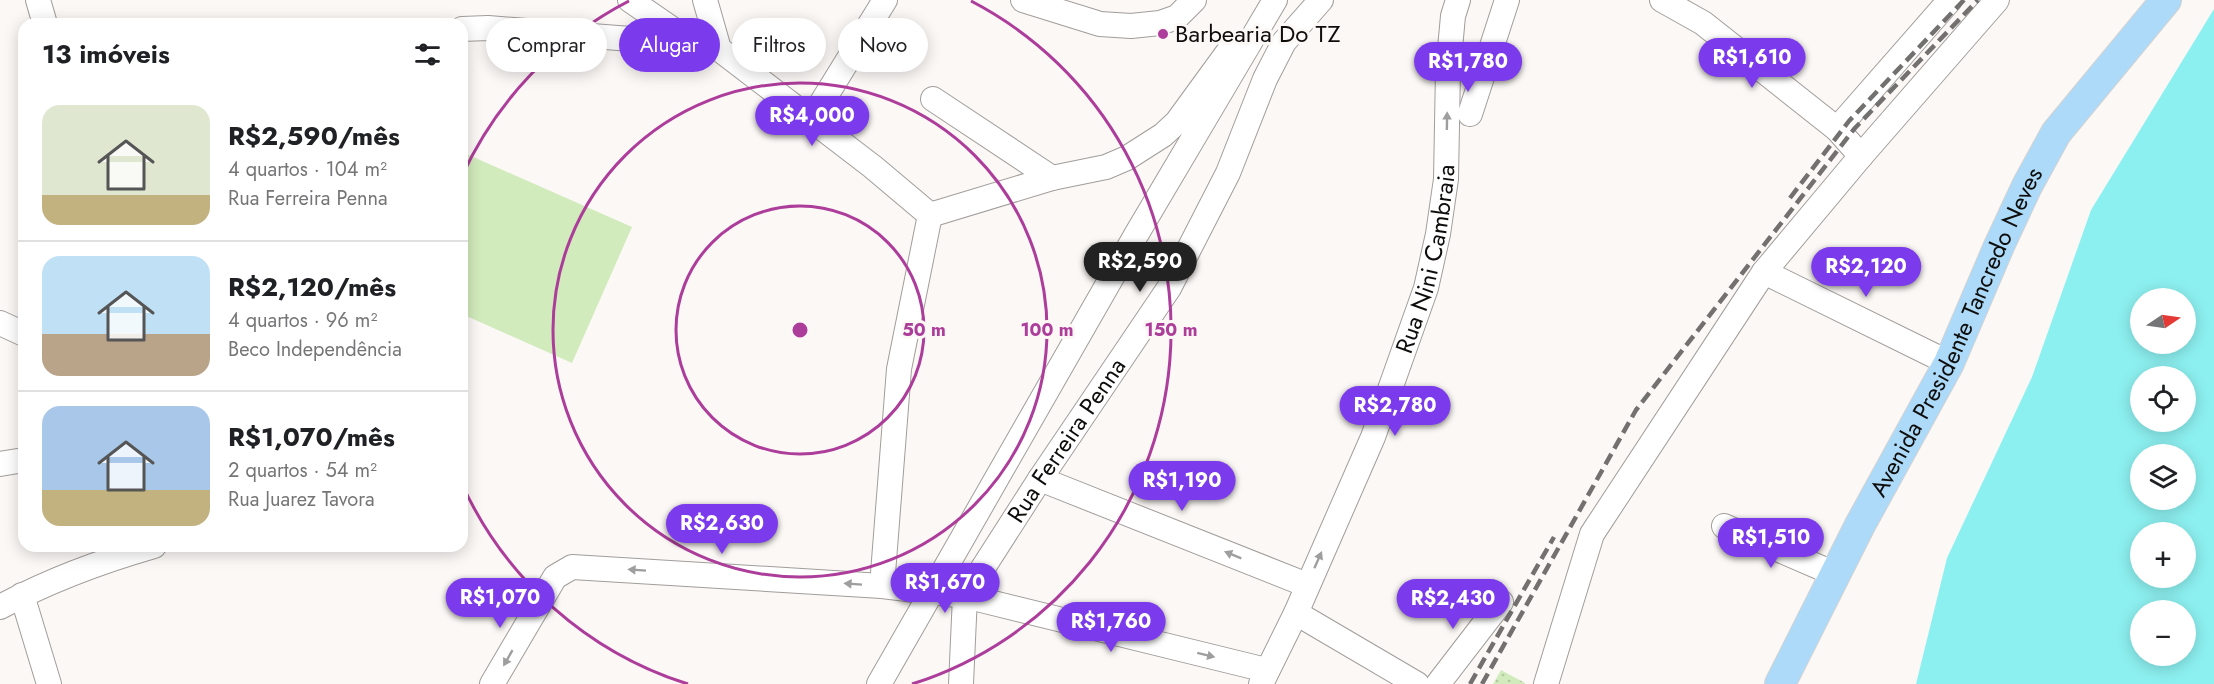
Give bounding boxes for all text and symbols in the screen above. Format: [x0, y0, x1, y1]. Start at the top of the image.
place label: Barbearia Do TZ [1175, 16, 1341, 51]
chip: Comprar [486, 18, 607, 72]
chip: Alugar [619, 18, 720, 72]
chip: Filtros [732, 18, 826, 72]
chip: Novo [838, 18, 928, 72]
marker: Barbearia Do TZ [1156, 27, 1170, 41]
text: 13 imóveis [42, 35, 170, 73]
icon: filters [411, 38, 444, 71]
pin: R$1,610 [1697, 38, 1807, 89]
pin: R$1,780 [1413, 42, 1523, 93]
text: R$1,610 [1713, 43, 1791, 72]
text: R$1,780 [1428, 47, 1508, 76]
pin: R$4,000 [757, 96, 867, 147]
text: R$4,000 [769, 101, 855, 130]
one-way arrow [1442, 111, 1452, 130]
text: R$2,590/mês [228, 117, 400, 155]
icon: home [90, 129, 162, 201]
text: 4 quartos · 104 m² [228, 155, 387, 184]
street label: Avenida Presidente Tancredo Neves [1861, 161, 2051, 503]
street label: Rua Nini Cambraia [1386, 164, 1463, 358]
text: Rua Ferreira Penna [228, 184, 388, 213]
pin: R$2,590 [1085, 242, 1195, 293]
text: R$2,590 [1098, 247, 1182, 276]
pin: R$2,120 [1811, 247, 1921, 298]
text: R$2,120 [1825, 252, 1907, 281]
text: R$2,120/mês [228, 268, 396, 306]
icon: home [90, 280, 162, 352]
north arrow [2130, 288, 2196, 354]
map controls [2130, 288, 2196, 666]
text: 4 quartos · 96 m² [228, 306, 377, 335]
text: 50 m [902, 317, 946, 343]
text: 100 m [1020, 317, 1074, 343]
text: 150 m [1145, 317, 1197, 343]
centre of rings [790, 320, 810, 340]
text: Beco Independência [228, 335, 402, 364]
street label: Rua Ferreira Penna [998, 351, 1134, 529]
button: locate [2130, 366, 2196, 432]
pin: R$2,780 [1340, 386, 1450, 437]
text: R$2,780 [1354, 391, 1436, 420]
text: R$1,070/mês [228, 418, 395, 456]
icon: home [90, 430, 162, 502]
button: layers [2130, 444, 2196, 510]
text: 2 quartos · 54 m² [228, 456, 377, 485]
pin: R$1,190 [1127, 461, 1237, 512]
text: R$1,190 [1143, 466, 1221, 495]
text: Rua Juarez Tavora [228, 485, 375, 514]
pin: R$2,630 [667, 504, 777, 555]
text: R$2,630 [680, 509, 764, 538]
pin: R$1,510 [1716, 518, 1826, 569]
button: + [2130, 522, 2196, 588]
text: R$1,510 [1732, 523, 1810, 552]
one-way arrow [1224, 550, 1242, 560]
one-way arrow [1314, 551, 1323, 569]
pin: R$1,670 [890, 563, 1000, 614]
one-way arrow [628, 566, 647, 575]
text: R$1,670 [905, 568, 985, 597]
pin: R$1,070 [445, 578, 555, 629]
one-way arrow [844, 579, 863, 588]
pin: R$2,430 [1398, 579, 1508, 630]
text: R$1,070 [460, 583, 540, 612]
text: R$2,430 [1411, 584, 1495, 613]
button: − [2130, 600, 2196, 666]
pin: R$1,760 [1056, 602, 1166, 653]
text: R$1,760 [1071, 607, 1151, 636]
one-way arrow [503, 649, 513, 666]
one-way arrow [1196, 650, 1215, 660]

